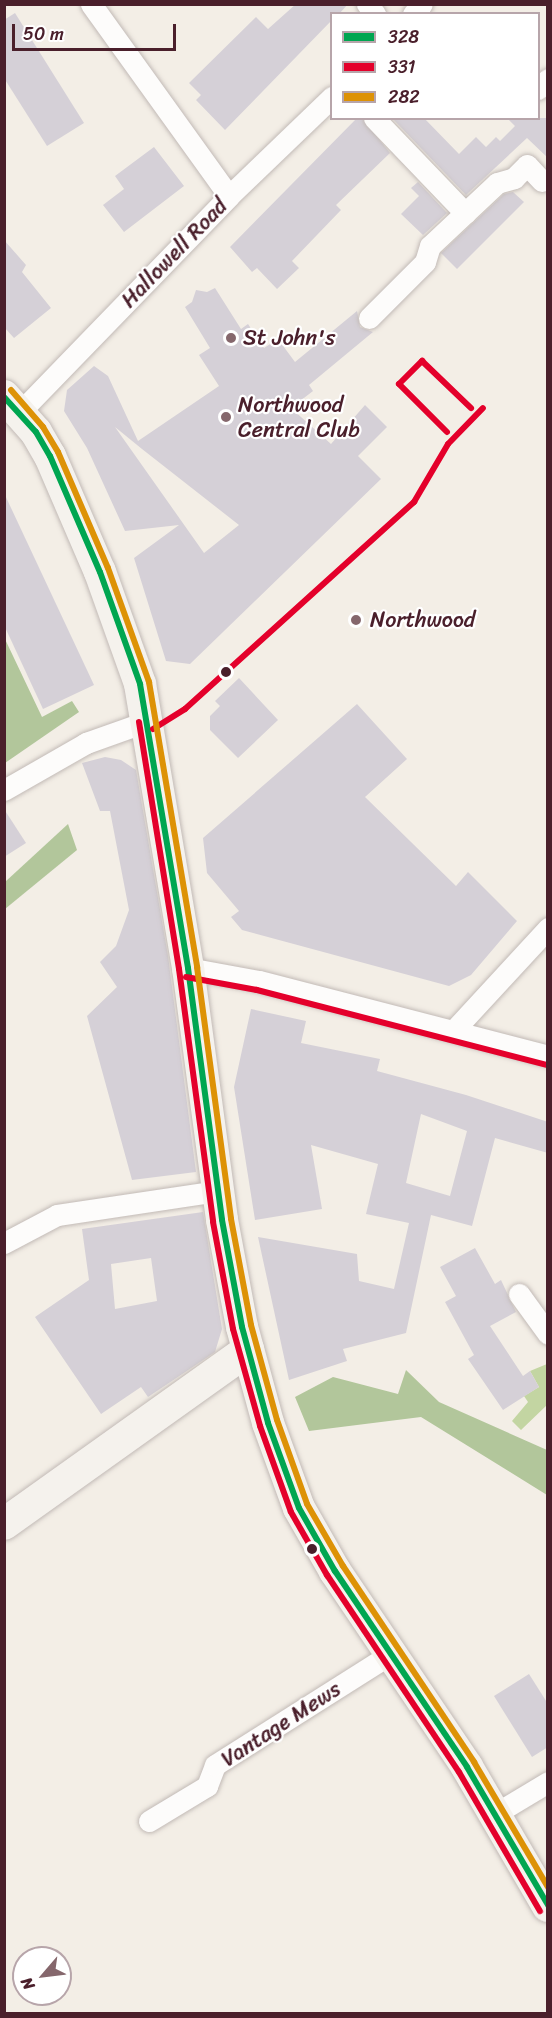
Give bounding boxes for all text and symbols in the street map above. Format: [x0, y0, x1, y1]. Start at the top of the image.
scale bar [15, 12, 178, 50]
legend [330, 12, 540, 120]
text: 50 m [23, 18, 64, 50]
text: 328 [388, 21, 419, 53]
text: 331 [388, 51, 416, 83]
text: 282 [388, 81, 420, 113]
street label: Hallowell Road [115, 193, 233, 313]
place label: St John's [243, 325, 334, 351]
marker: St John's [224, 331, 238, 345]
place label: Northwood Central Club [238, 391, 360, 442]
marker: Northwood Central Club [219, 410, 233, 424]
place label: Northwood [370, 607, 475, 633]
marker: Northwood [347, 611, 365, 629]
unlabelled marker [220, 666, 232, 678]
unlabelled marker [306, 1543, 318, 1555]
street label: Vantage Mews [216, 1676, 346, 1772]
north arrow [12, 1946, 72, 2006]
text: N [12, 1972, 43, 1995]

